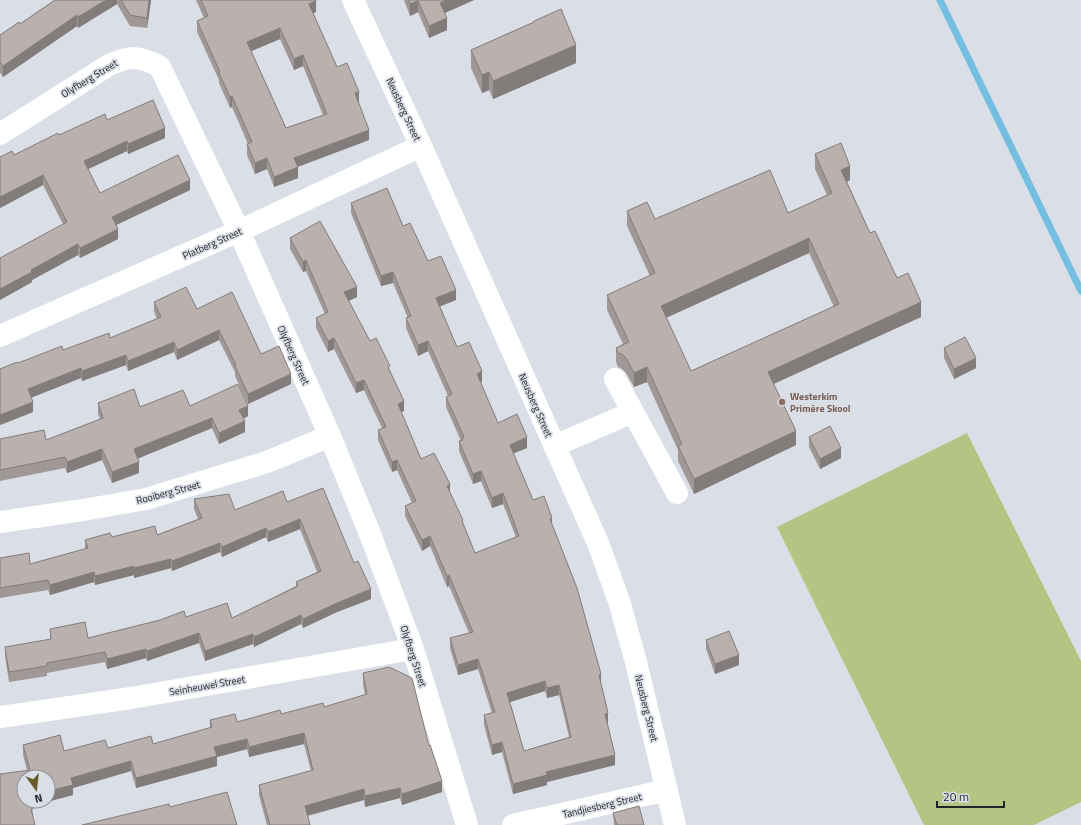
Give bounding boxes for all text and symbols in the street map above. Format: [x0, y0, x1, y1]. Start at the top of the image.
street label: Olyfberg Street [58, 55, 121, 101]
street label: Neusberg Street [382, 75, 425, 144]
street label: Platberg Street [180, 223, 245, 263]
street label: Olyfberg Street [274, 323, 314, 388]
street label: Neusberg Street [515, 371, 557, 440]
place label: Westerkim Primêre Skool [790, 389, 851, 416]
marker: Westerkim Primêre Skool [777, 397, 787, 407]
street label: Rooiberg Street [134, 477, 202, 508]
street label: Olyfberg Street [397, 623, 431, 689]
street label: Seinheuwel Street [168, 671, 247, 700]
street label: Neusberg Street [631, 673, 662, 744]
north arrow [16, 769, 56, 809]
scale bar [937, 783, 1004, 809]
text: 20 m [943, 787, 969, 806]
street label: Tandjiesberg Street [561, 789, 644, 822]
text: N [33, 790, 44, 807]

